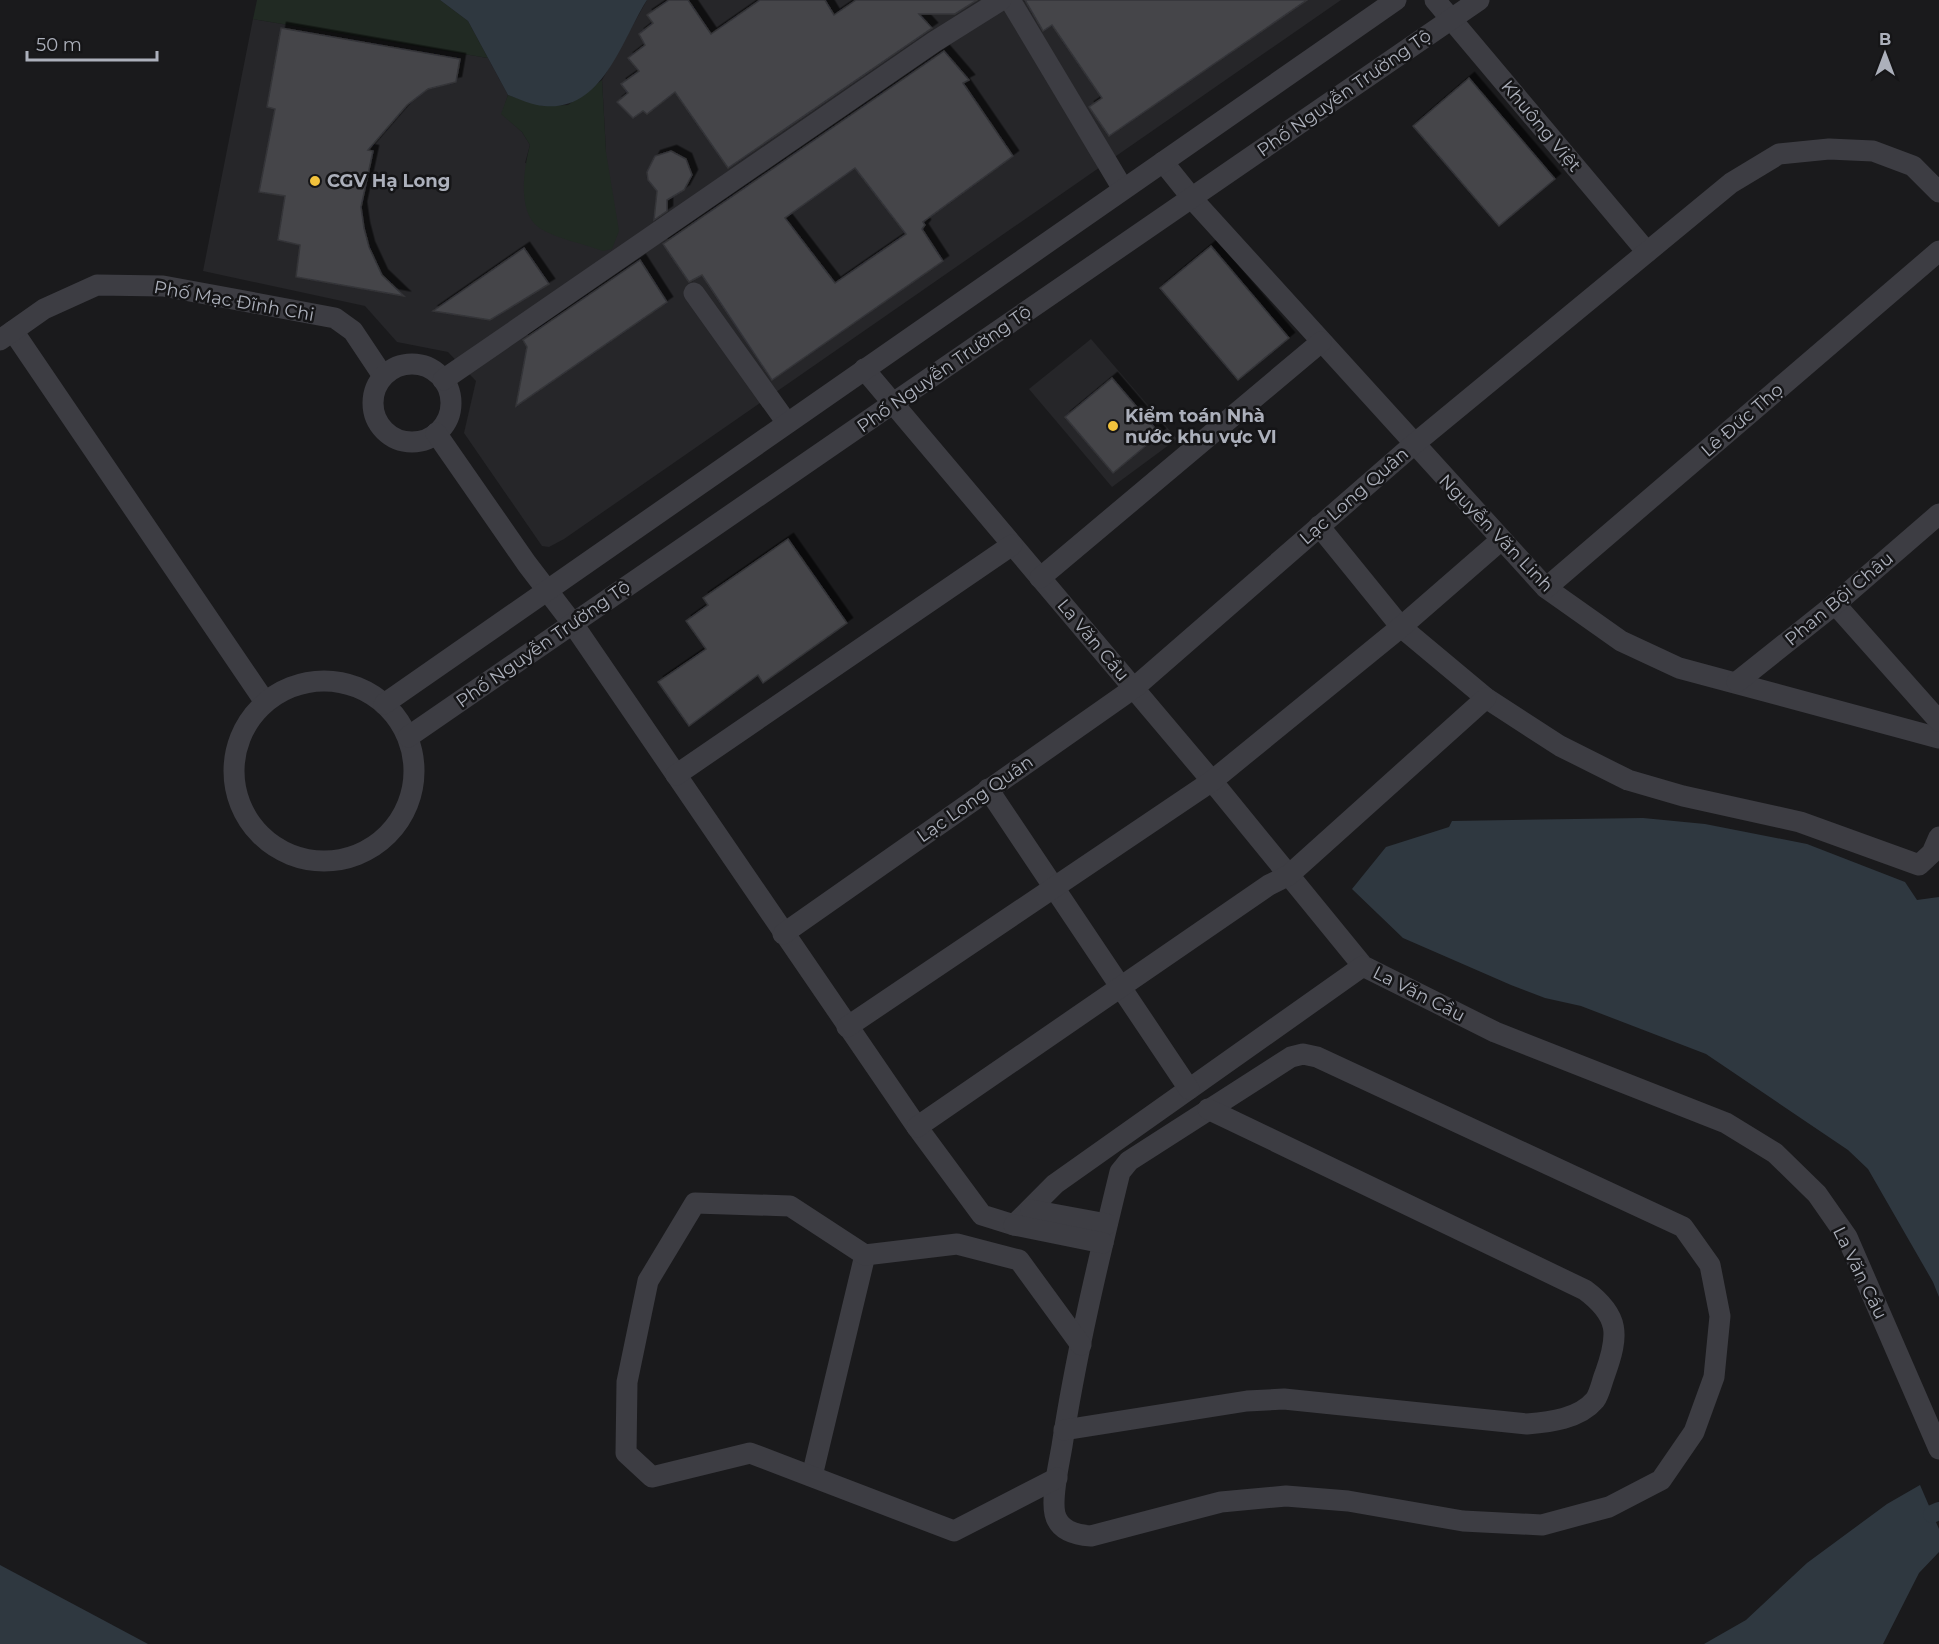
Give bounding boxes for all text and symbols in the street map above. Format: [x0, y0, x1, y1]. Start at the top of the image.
scale bar [27, 24, 158, 62]
street label: Phố Nguyễn Trường Tộ [1253, 24, 1435, 162]
north arrow [1855, 24, 1915, 84]
text: B [1879, 30, 1891, 49]
text: 50 m [36, 34, 82, 56]
street label: Khuông Việt [1496, 76, 1586, 176]
place label: CGV Hạ Long [327, 170, 450, 192]
marker: CGV Hạ Long [308, 174, 322, 188]
street label: Phố Mạc Đĩnh Chi [152, 276, 316, 326]
street label: Phố Nguyễn Trường Tộ [853, 300, 1035, 438]
street label: Lê Đức Thọ [1696, 378, 1788, 462]
place label: Kiểm toán Nhà nước khu vực VI [1125, 405, 1277, 448]
marker: Kiểm toán Nhà nước khu vực VI [1106, 419, 1120, 433]
street label: Lạc Long Quân [1295, 443, 1413, 549]
street label: Nguyễn Văn Linh [1434, 470, 1558, 596]
street label: Phan Bội Châu [1780, 547, 1898, 651]
street label: Phố Nguyễn Trường Tộ [452, 575, 634, 713]
street label: La Văn Cầu [1052, 594, 1134, 686]
street label: Lạc Long Quân [913, 751, 1037, 847]
street label: La Văn Cầu [1369, 961, 1469, 1027]
street label: La Văn Cầu [1828, 1223, 1892, 1323]

